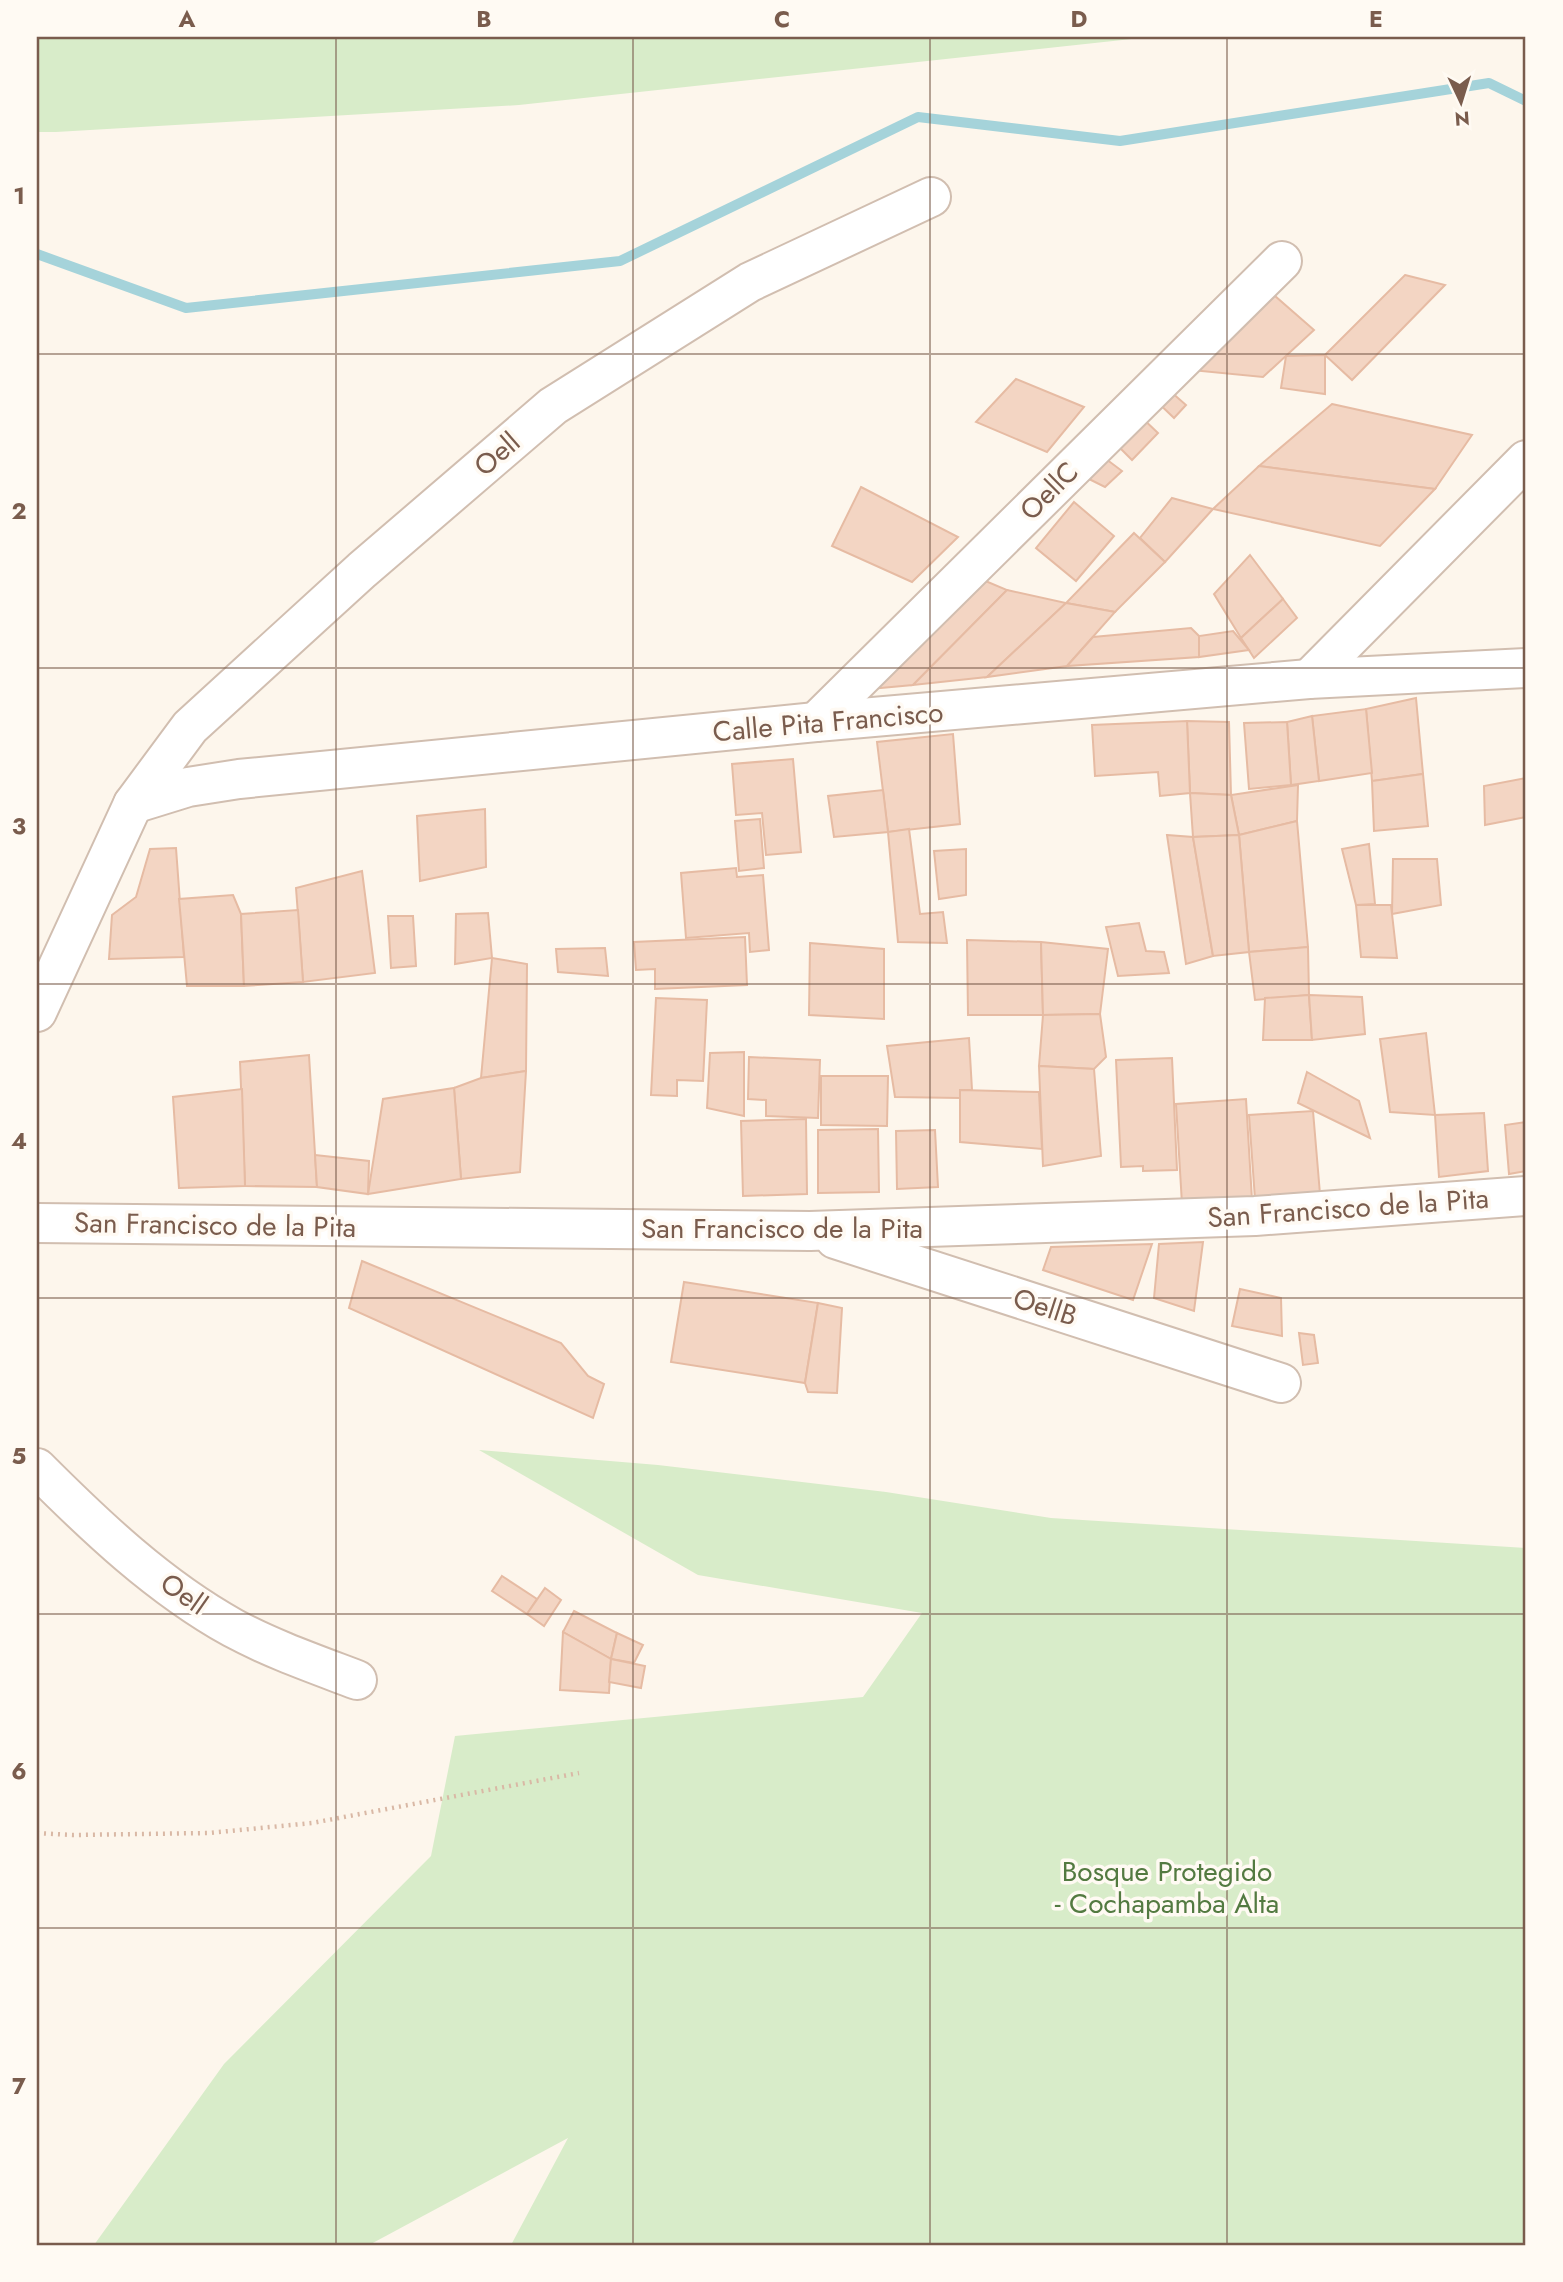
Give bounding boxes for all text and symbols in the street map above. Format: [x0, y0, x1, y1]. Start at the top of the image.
text: A [178, 2, 196, 36]
text: B [476, 2, 492, 36]
text: C [774, 2, 790, 36]
text: D [1071, 2, 1088, 36]
text: E [1369, 2, 1383, 36]
north arrow [1426, 66, 1496, 136]
text: N [1454, 104, 1471, 132]
text: 1 [13, 179, 25, 213]
street label: Oell [465, 422, 529, 486]
street label: OellC [1010, 452, 1088, 530]
text: 2 [11, 494, 27, 528]
street label: Calle Pita Francisco [711, 691, 945, 753]
text: 3 [12, 809, 26, 843]
text: 4 [11, 1124, 27, 1158]
street label: San Francisco de la Pita [1206, 1178, 1490, 1238]
street label: San Francisco de la Pita [74, 1202, 356, 1248]
street label: San Francisco de la Pita [641, 1208, 923, 1249]
street label: OellB [1008, 1277, 1082, 1337]
text: 5 [12, 1439, 26, 1473]
street label: Oell [152, 1563, 216, 1625]
text: 6 [11, 1754, 27, 1788]
park label: Bosque Protegido - Cochapamba Alta [1055, 1851, 1279, 1924]
text: 7 [12, 2069, 26, 2103]

